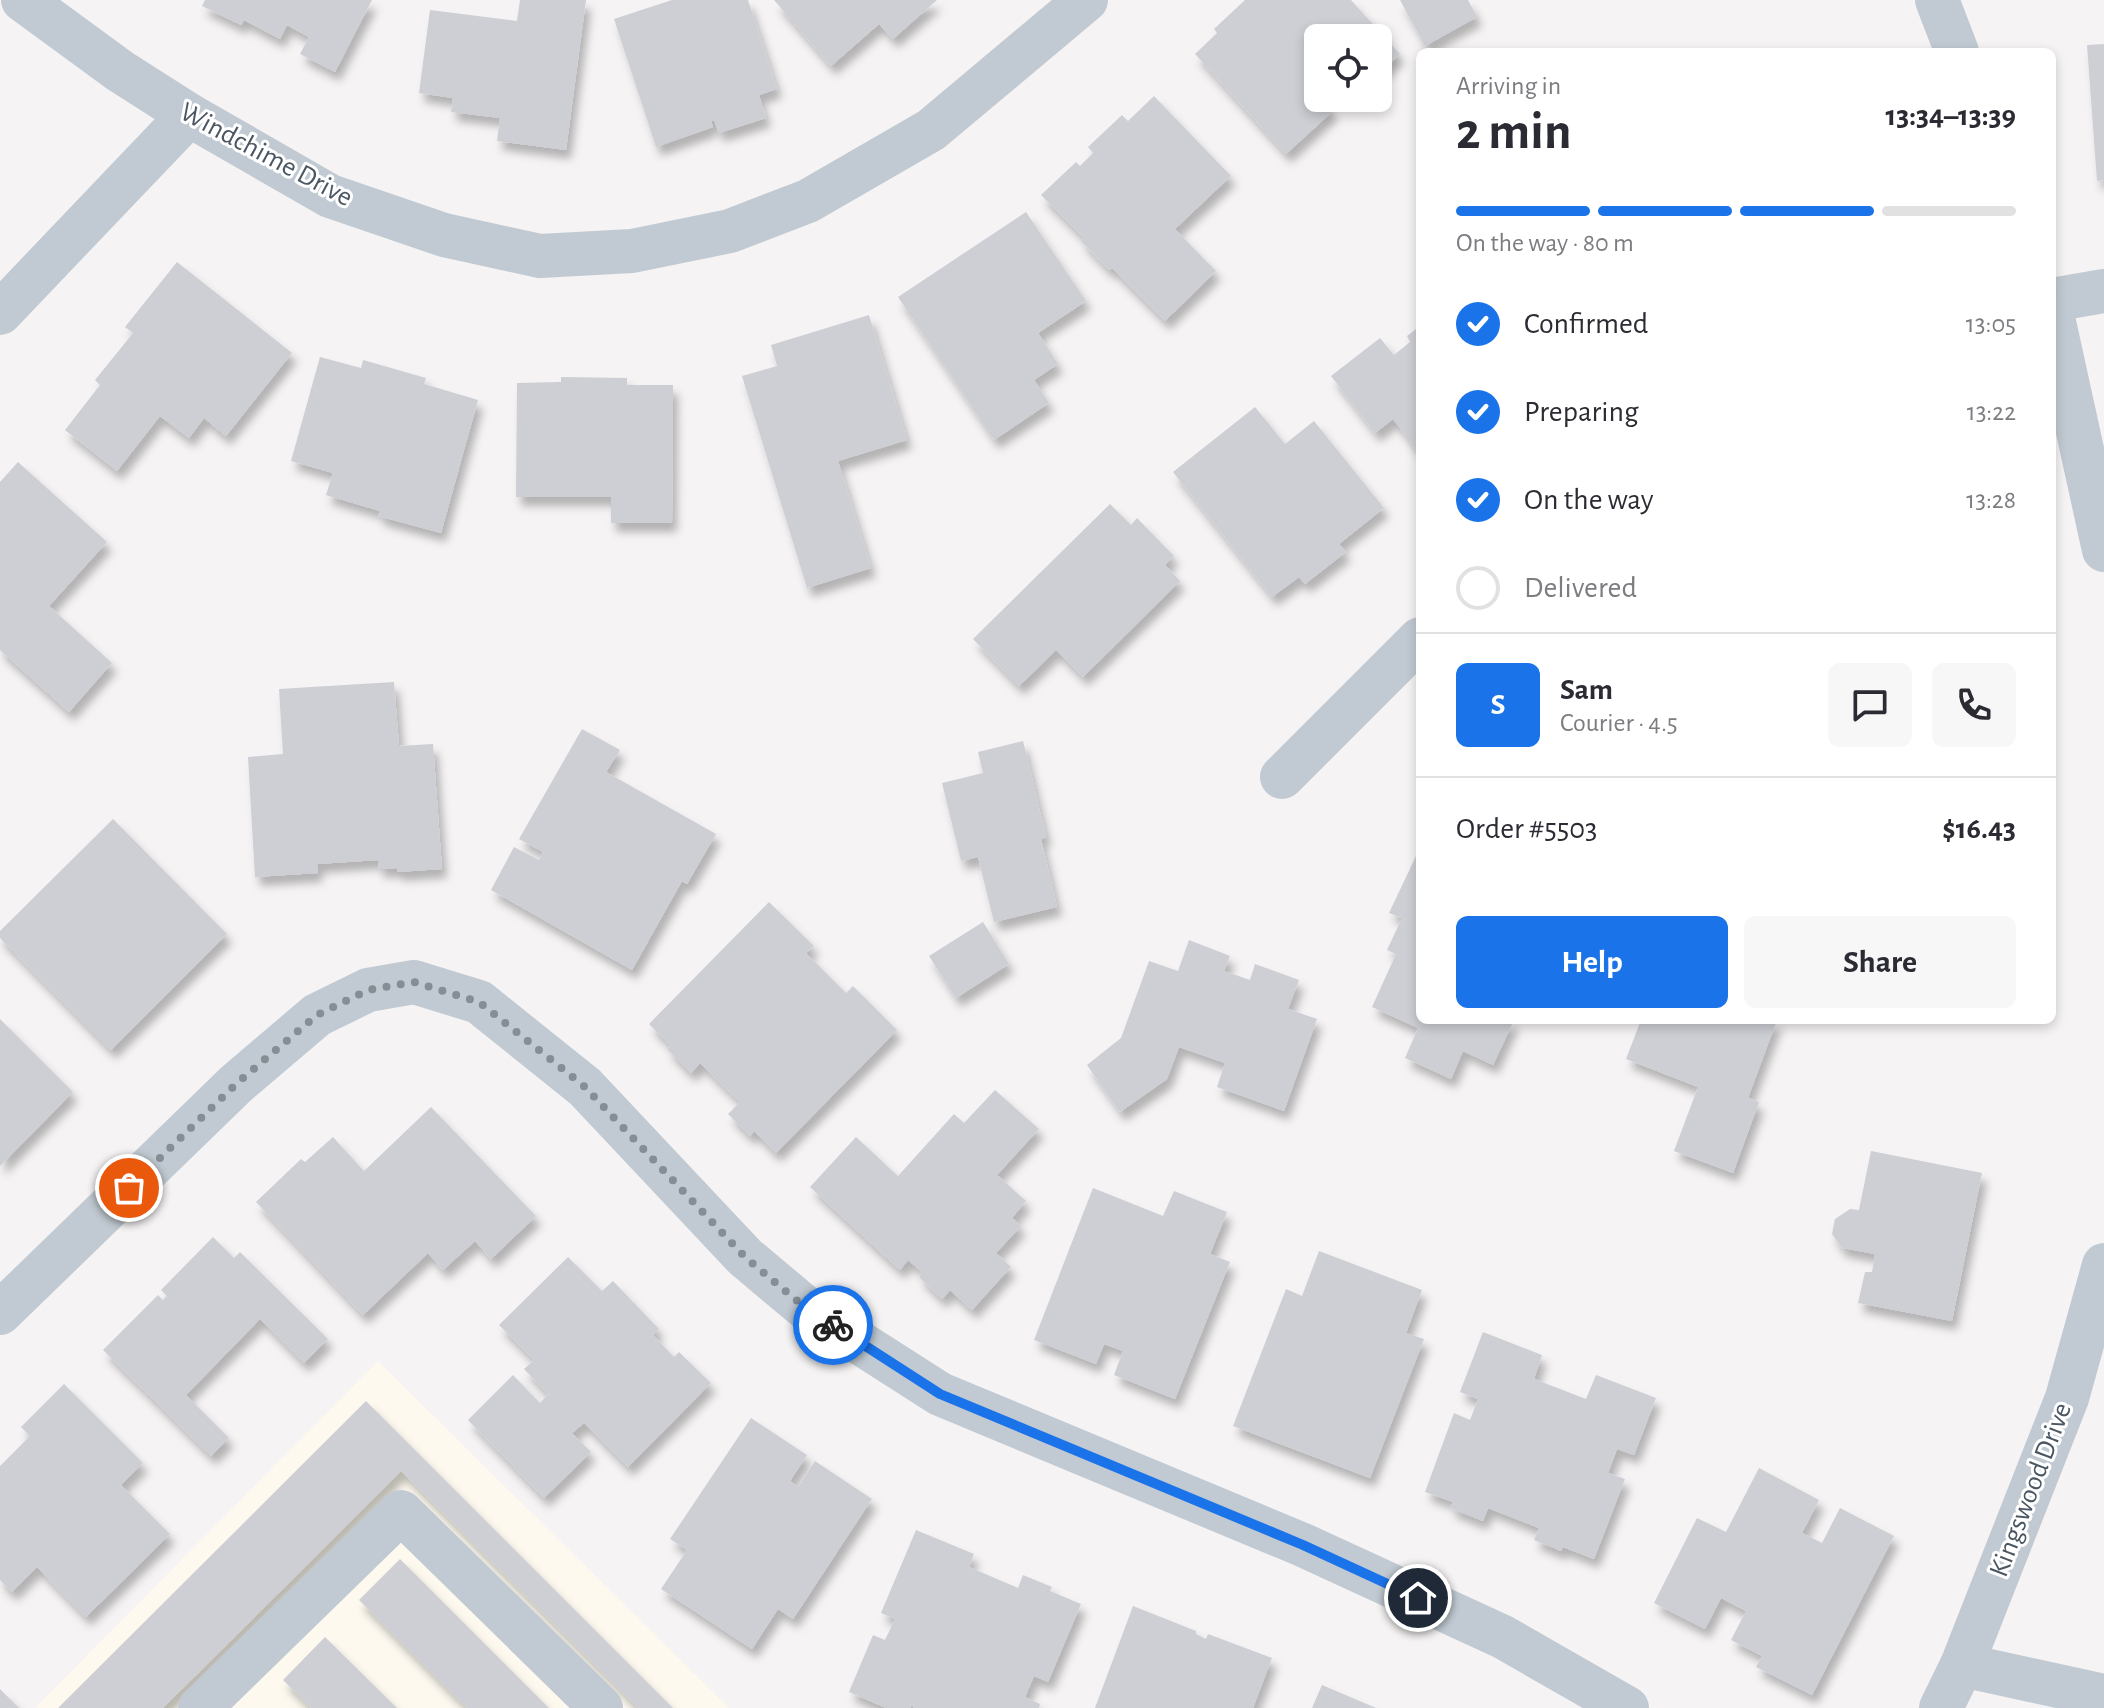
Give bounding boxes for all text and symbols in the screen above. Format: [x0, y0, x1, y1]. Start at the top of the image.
map controls [1304, 24, 1392, 112]
button: locate [1304, 24, 1392, 112]
text: Arriving in [1456, 73, 1561, 99]
street label: Windchime Drive [175, 98, 357, 212]
text: 13:34–13:39 [1886, 101, 2016, 131]
text: 2 min [1456, 106, 1571, 158]
text: On the way · 80 m [1456, 230, 1634, 256]
icon: check [1456, 302, 1500, 346]
text: Confirmed [1524, 309, 1648, 339]
text: 13:05 [1966, 311, 2016, 337]
icon: check [1456, 390, 1500, 434]
text: Preparing [1524, 397, 1639, 427]
text: 13:22 [1967, 399, 2016, 425]
icon: check [1456, 478, 1500, 522]
text: On the way [1524, 485, 1653, 515]
text: 13:28 [1966, 487, 2016, 513]
text: Delivered [1524, 573, 1637, 603]
button: chat [1828, 663, 1912, 747]
button: phone [1932, 663, 2016, 747]
text: Sam [1560, 675, 1613, 705]
text: S [1491, 690, 1505, 720]
text: Courier · 4.5 [1560, 710, 1678, 736]
text: Order #5503 [1456, 814, 1597, 844]
text: $16.43 [1942, 814, 2016, 844]
button: Help [1456, 916, 1728, 1008]
button: Share [1744, 916, 2016, 1008]
pin [95, 1154, 163, 1222]
icon: bag [107, 1166, 151, 1210]
courier [793, 1285, 873, 1365]
icon: bike [811, 1303, 855, 1347]
street label: Kingswood Drive [1985, 1399, 2077, 1581]
pin [1384, 1564, 1452, 1632]
icon: home [1396, 1576, 1440, 1620]

